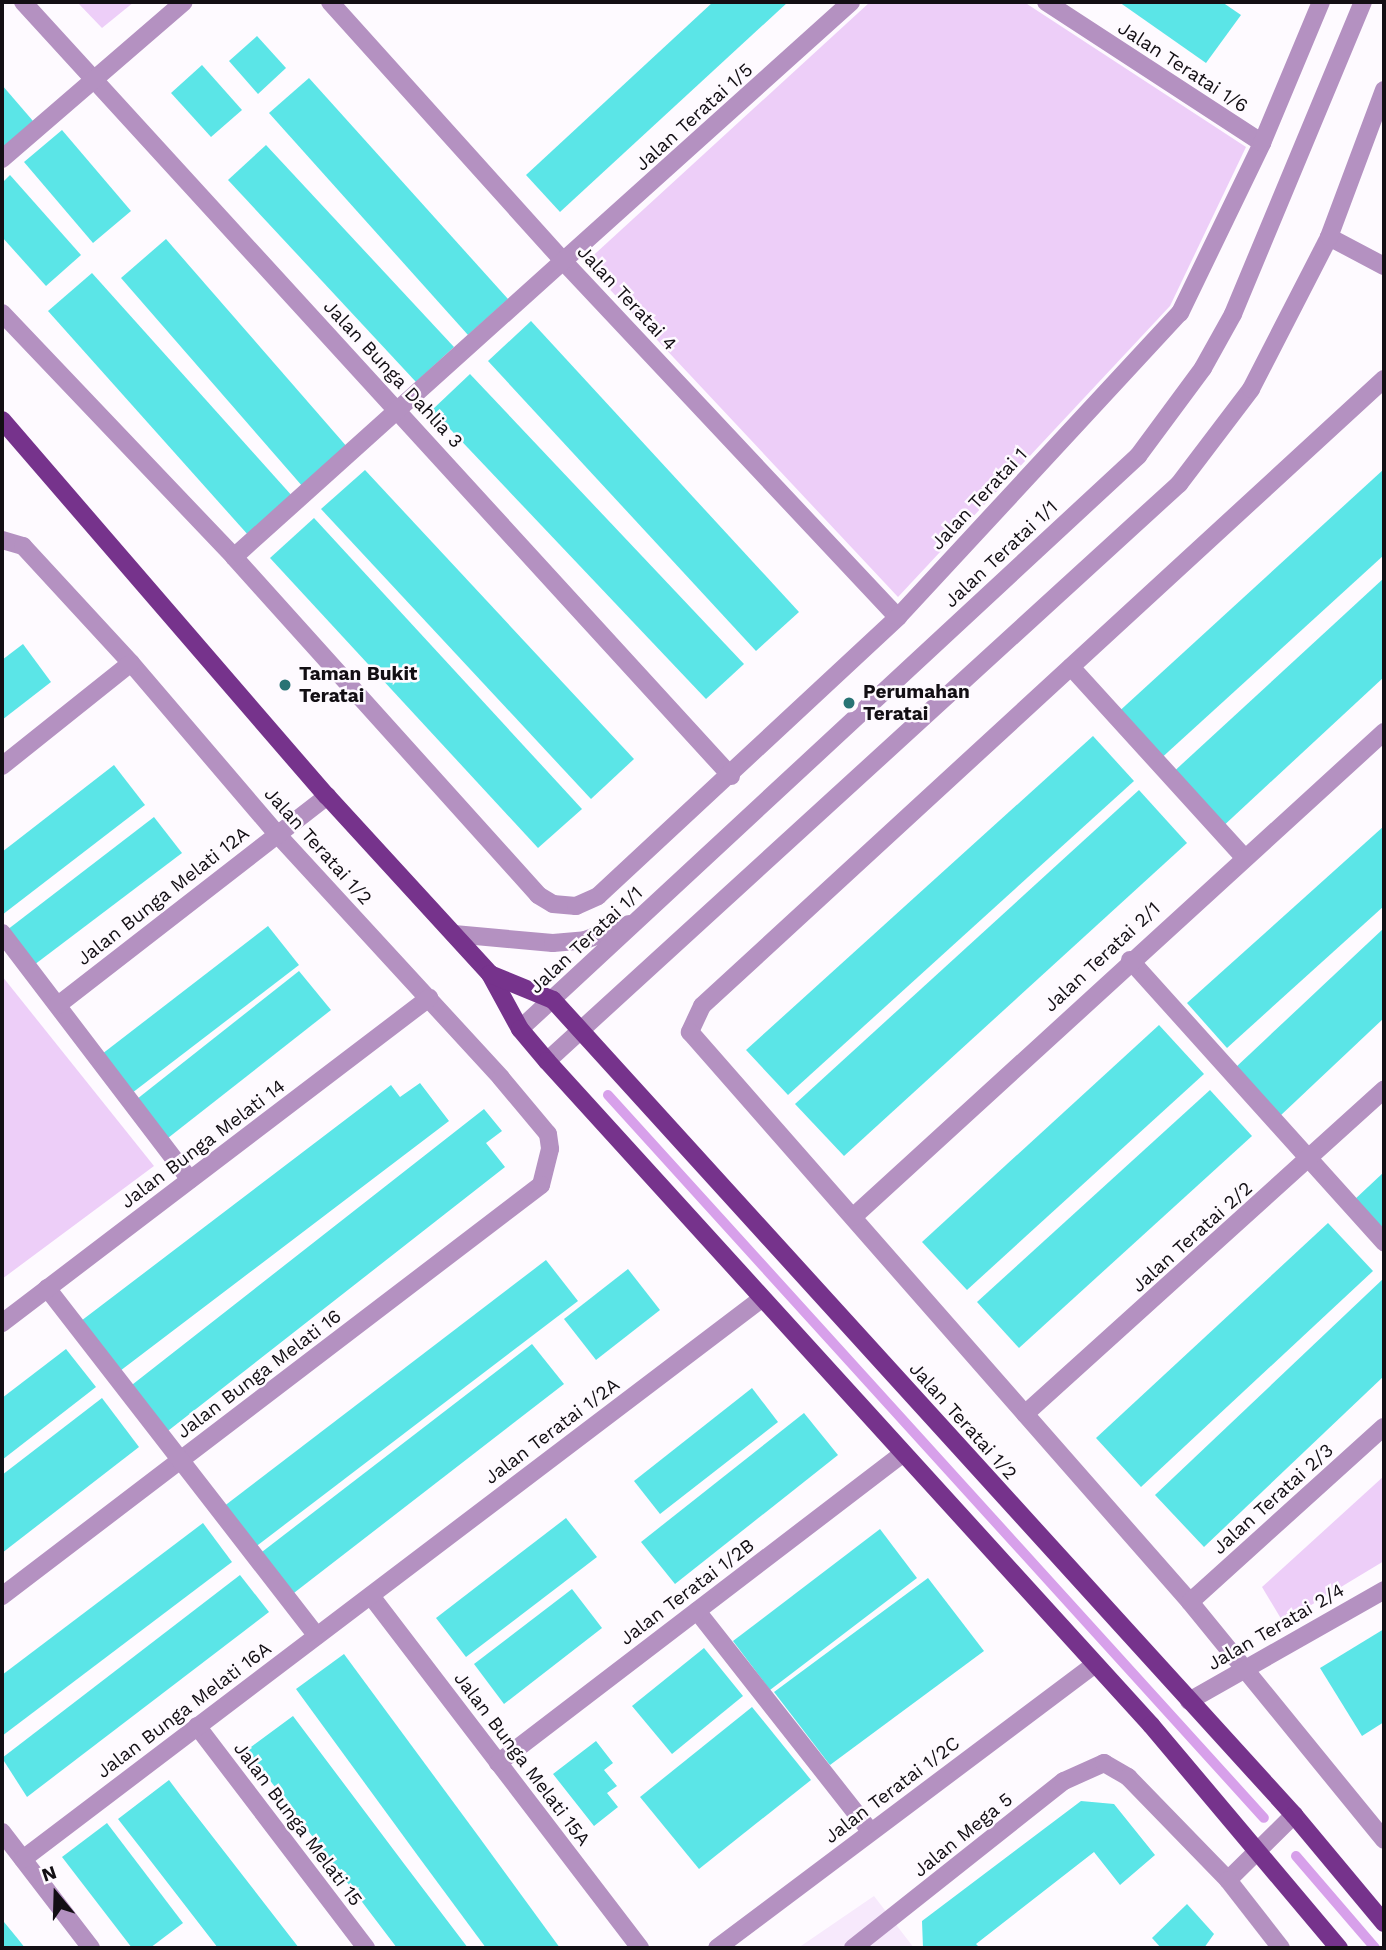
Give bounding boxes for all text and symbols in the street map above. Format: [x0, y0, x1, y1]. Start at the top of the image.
street label: Jalan Teratai 1/6 [1113, 16, 1253, 118]
street label: Jalan Teratai 1/5 [630, 58, 758, 176]
street label: Jalan Teratai 4 [572, 240, 682, 356]
street label: Jalan Bunga Dahlia 3 [318, 295, 468, 453]
street label: Jalan Teratai 1 [926, 443, 1032, 555]
street label: Jalan Teratai 1/1 [939, 495, 1063, 613]
place label: Taman Bukit Teratai [299, 663, 417, 707]
marker: Taman Bukit Teratai [277, 677, 293, 693]
place label: Perumahan Teratai [863, 681, 970, 725]
marker: Perumahan Teratai [841, 695, 857, 711]
street label: Jalan Teratai 1/2 [259, 782, 377, 910]
street label: Jalan Bunga Melati 12A [72, 821, 254, 971]
street label: Jalan Teratai 1/1 [524, 881, 648, 999]
street label: Jalan Teratai 2/1 [1039, 897, 1165, 1017]
street label: Jalan Bunga Melati 14 [116, 1074, 290, 1214]
street label: Jalan Teratai 2/2 [1127, 1177, 1257, 1297]
street label: Jalan Bunga Melati 16 [172, 1304, 346, 1444]
street label: Jalan Teratai 1/2 [904, 1357, 1022, 1485]
street label: Jalan Teratai 1/2A [480, 1373, 624, 1489]
street label: Jalan Teratai 2/3 [1208, 1439, 1338, 1559]
street label: Jalan Teratai 1/2B [615, 1534, 759, 1650]
street label: Jalan Teratai 2/4 [1203, 1578, 1349, 1676]
street label: Jalan Bunga Melati 16A [92, 1637, 276, 1783]
street label: Jalan Bunga Melati 15A [449, 1667, 595, 1851]
street label: Jalan Teratai 1/2C [820, 1731, 964, 1849]
street label: Jalan Bunga Melati 15 [229, 1737, 367, 1911]
street label: Jalan Mega 5 [909, 1788, 1017, 1882]
north arrow [21, 1859, 91, 1929]
text: N [39, 1861, 59, 1887]

